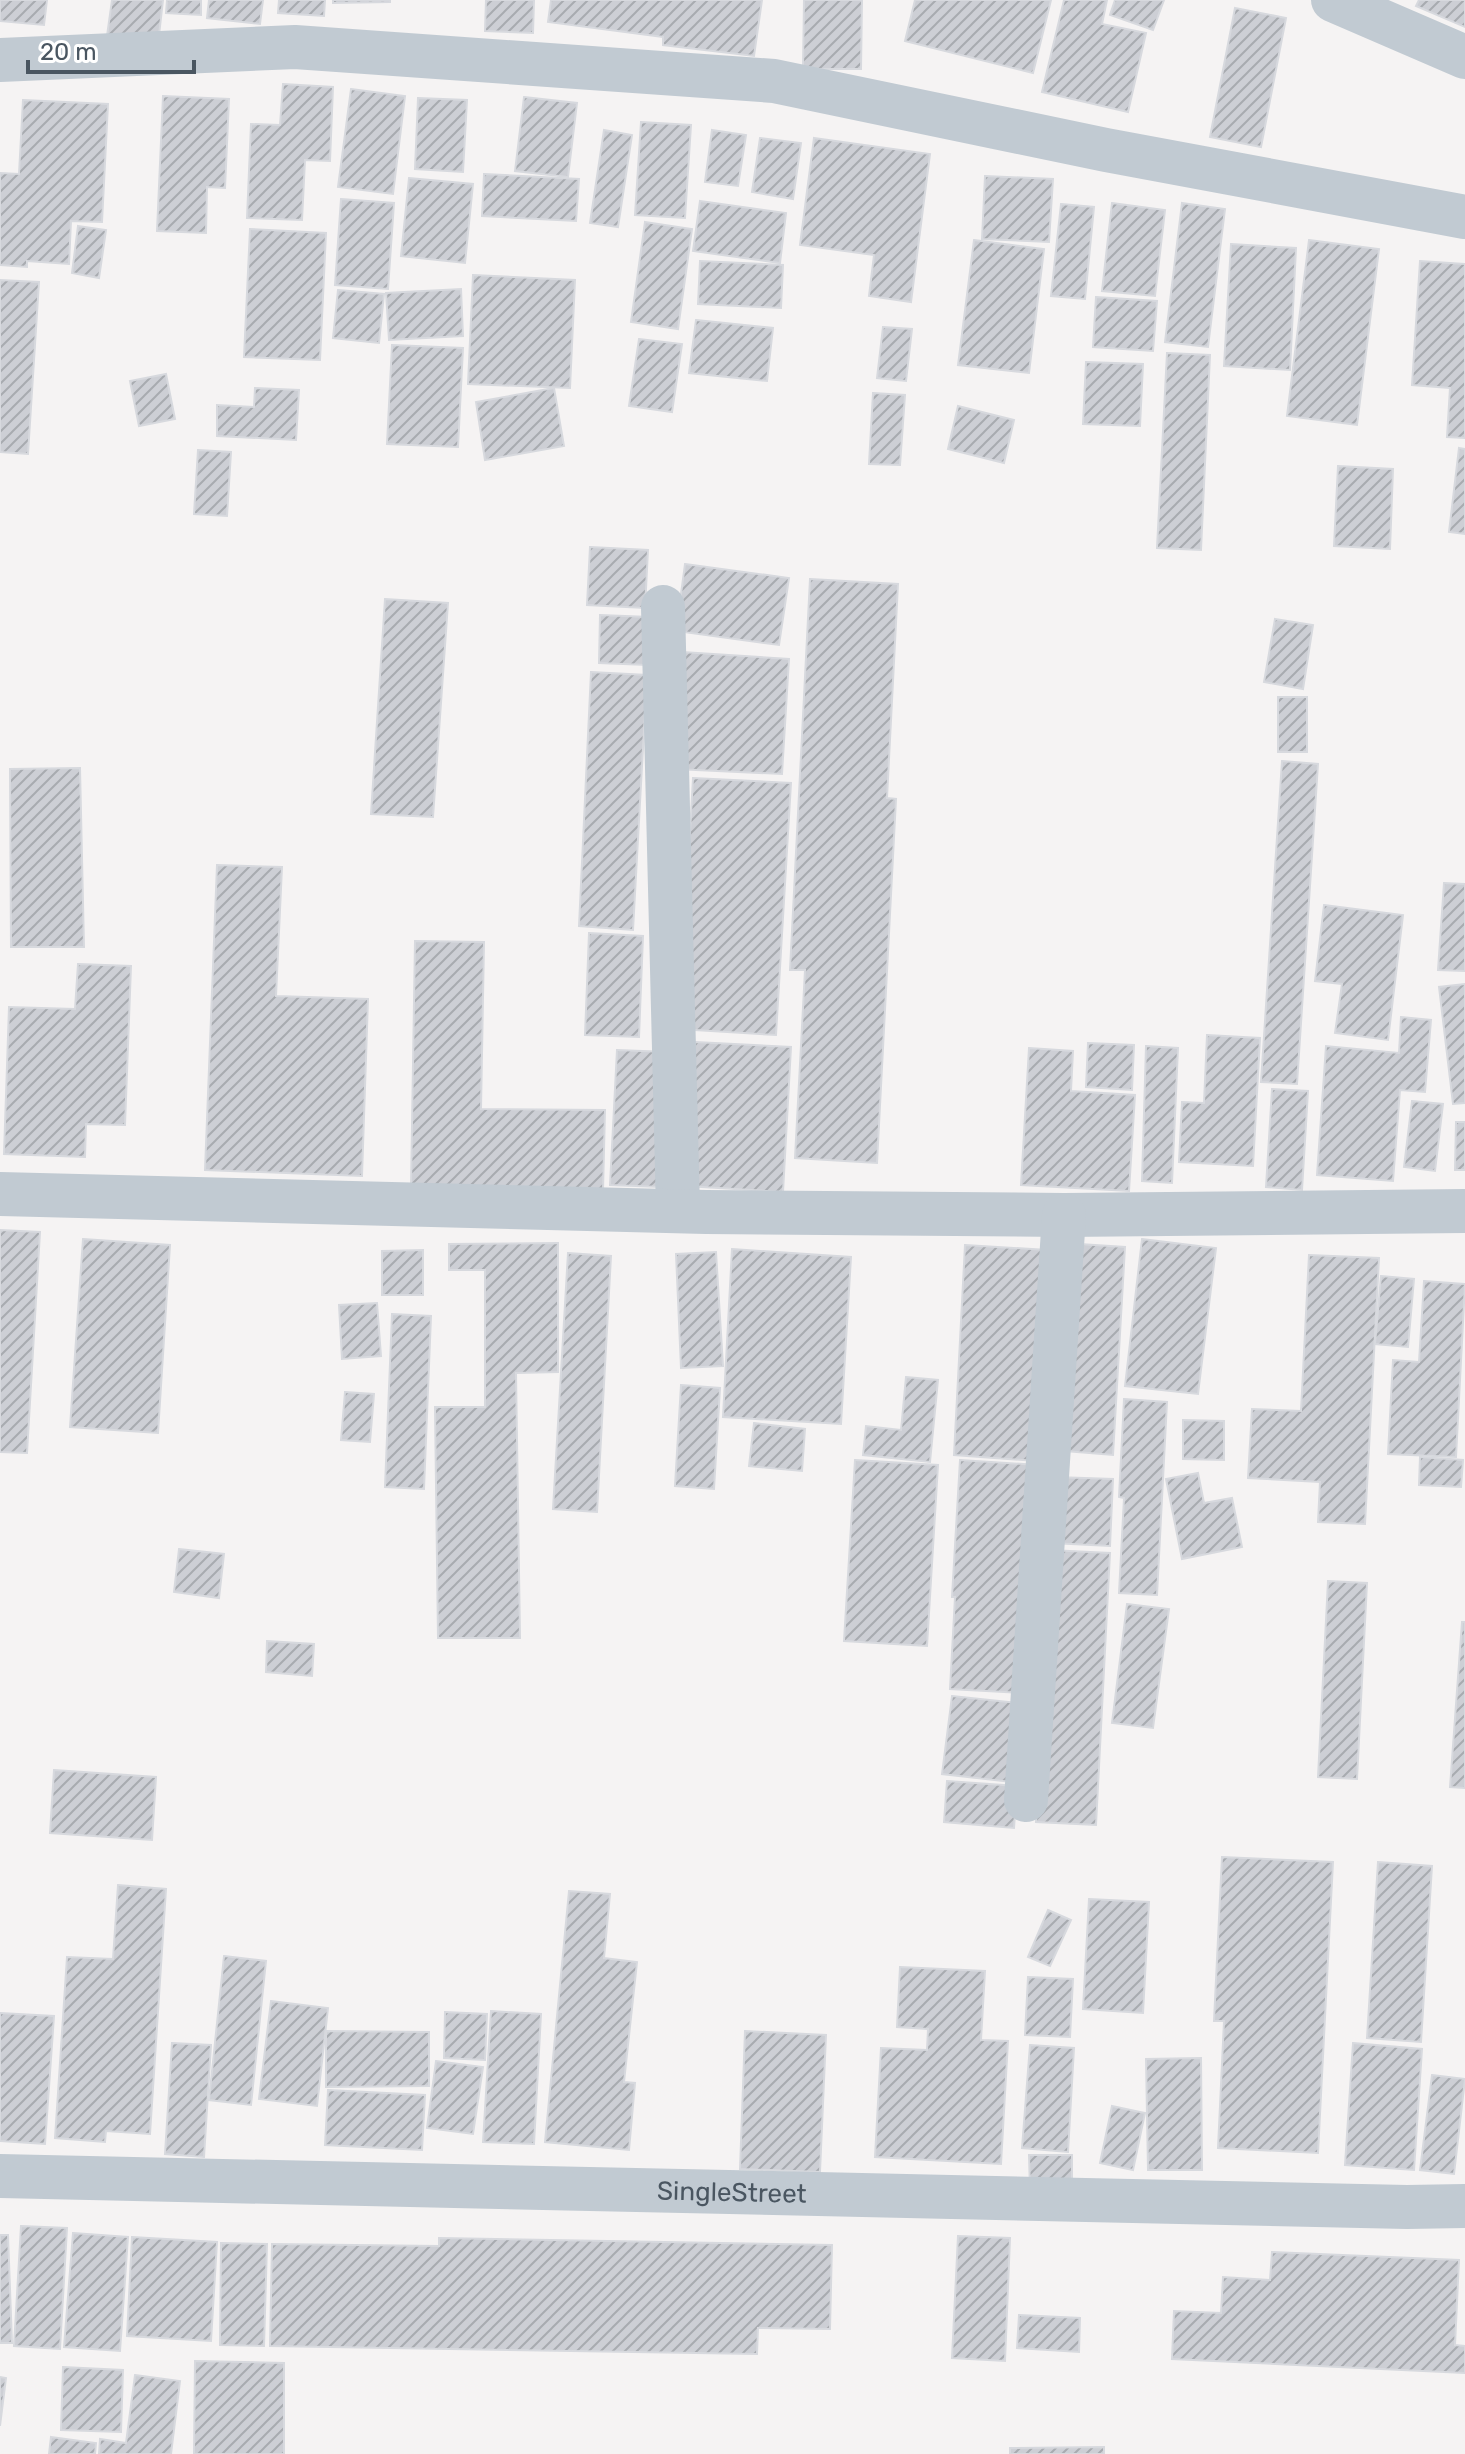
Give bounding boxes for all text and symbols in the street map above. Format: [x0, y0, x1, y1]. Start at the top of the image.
scale bar [28, 24, 194, 74]
text: 20 m [40, 38, 97, 66]
street label: SingleStreet [657, 2175, 807, 2209]

